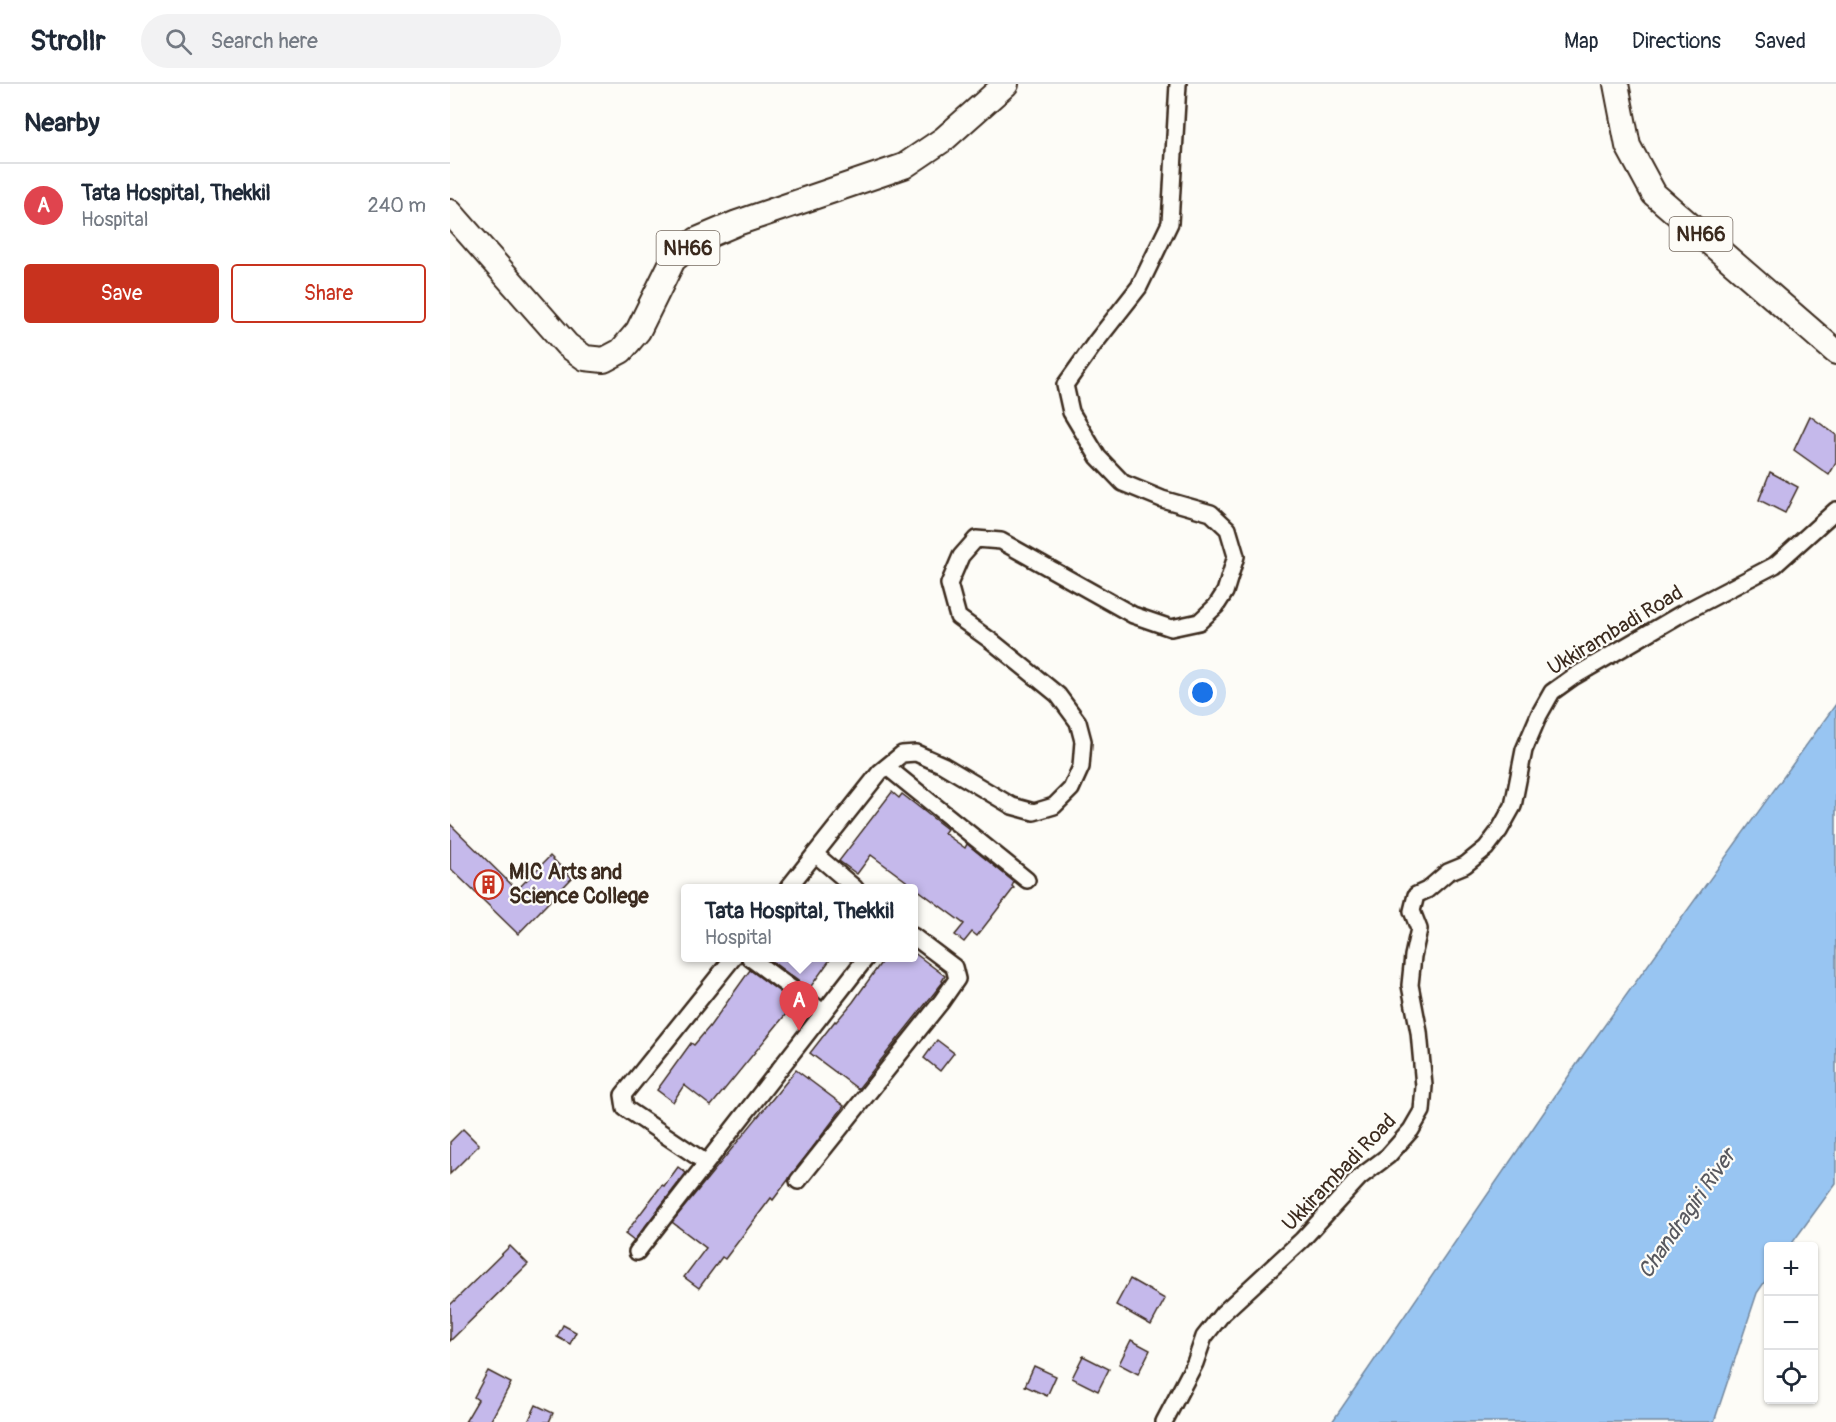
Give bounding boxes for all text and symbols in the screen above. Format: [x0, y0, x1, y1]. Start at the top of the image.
search box [141, 14, 561, 68]
text: Strollr [30, 24, 105, 59]
icon: search [162, 25, 195, 58]
text: Search here [210, 27, 318, 55]
text: Map [1564, 28, 1599, 55]
text: Directions [1632, 28, 1721, 55]
text: Saved [1754, 28, 1806, 55]
text: Nearby [24, 107, 100, 139]
text: Tata Hospital, Thekkil [81, 179, 271, 207]
text: A [37, 193, 50, 218]
text: 240 m [367, 193, 426, 218]
text: Hospital [81, 207, 148, 232]
road number: NH66 [1670, 217, 1732, 251]
road number: NH66 [656, 231, 720, 265]
button: Save [24, 264, 219, 323]
button: Share [231, 264, 426, 323]
street label: Ukkirambadi Road [1543, 579, 1688, 681]
your location [1188, 678, 1217, 707]
place label: MIC Arts and Science College [509, 859, 649, 910]
building icon: MIC Arts and Science College [472, 868, 504, 900]
popup [681, 884, 918, 962]
text: Tata Hospital, Thekkil [705, 897, 894, 925]
text: Hospital [705, 925, 772, 950]
pin: A [780, 982, 818, 1031]
street label: Ukkirambadi Road [1276, 1108, 1402, 1237]
water label: Chandragiri River [1632, 1141, 1744, 1284]
map controls [1764, 1242, 1818, 1404]
button: + [1764, 1242, 1818, 1296]
button: − [1764, 1296, 1818, 1350]
button: locate [1764, 1350, 1818, 1404]

